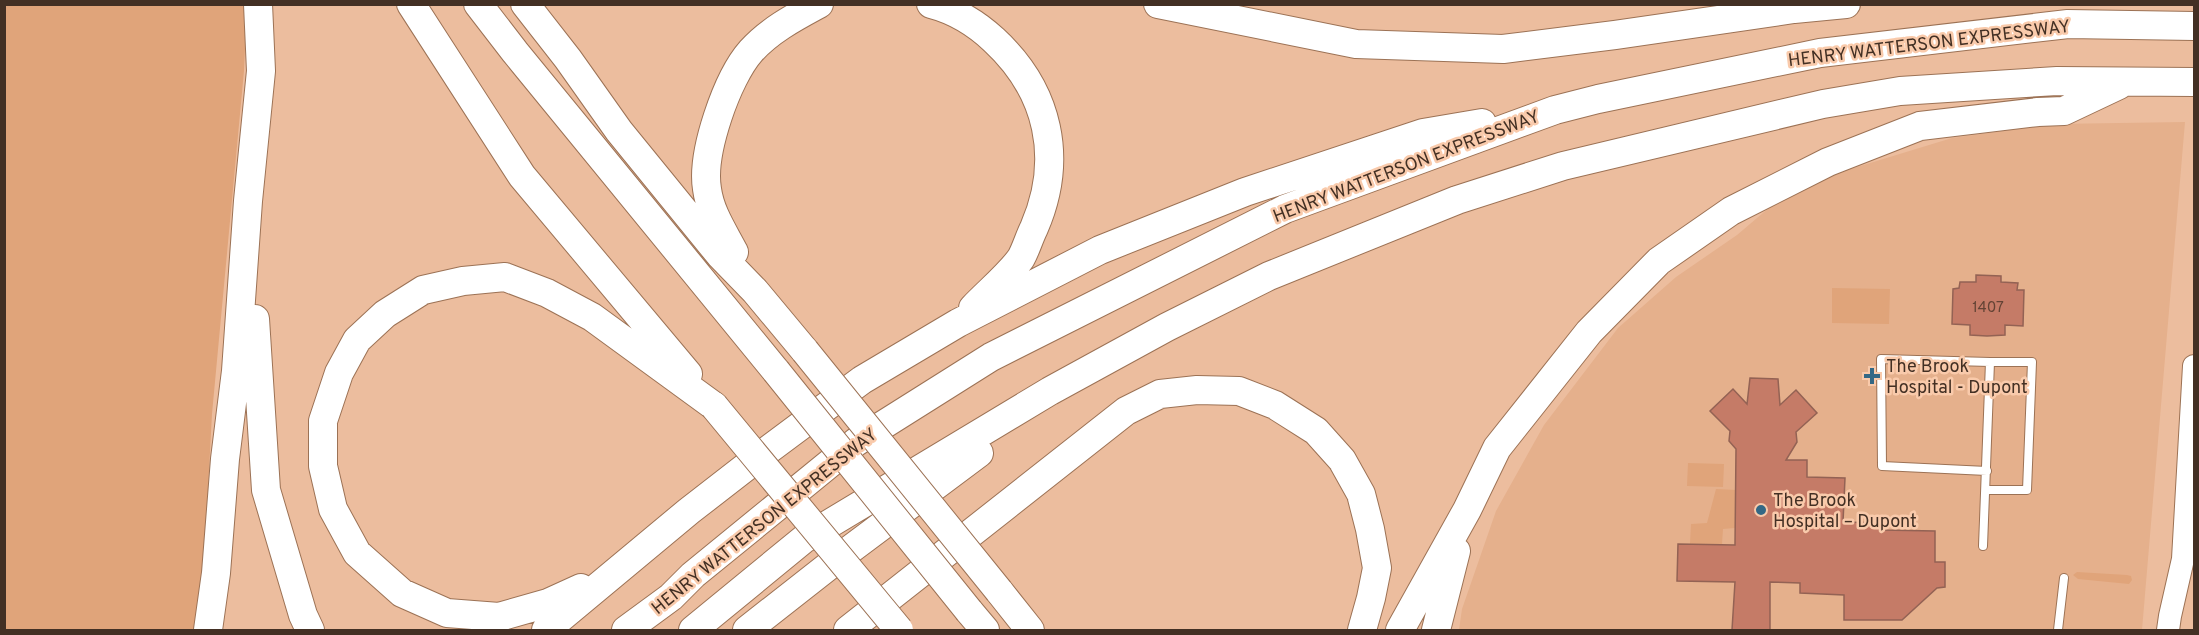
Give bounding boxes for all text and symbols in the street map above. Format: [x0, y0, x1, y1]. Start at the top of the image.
street label: HENRY WATTERSON EXPRESSWAY [1787, 16, 2071, 73]
street label: HENRY WATTERSON EXPRESSWAY [1270, 106, 1543, 229]
house number: 1407 [1972, 299, 2004, 318]
place label: The Brook Hospital - Dupont [1886, 356, 2028, 400]
marker: The Brook Hospital - Dupont [1863, 367, 1881, 385]
street label: HENRY WATTERSON EXPRESSWAY [647, 424, 883, 620]
place label: The Brook Hospital – Dupont [1773, 490, 1917, 534]
marker: The Brook Hospital – Dupont [1754, 503, 1768, 517]

